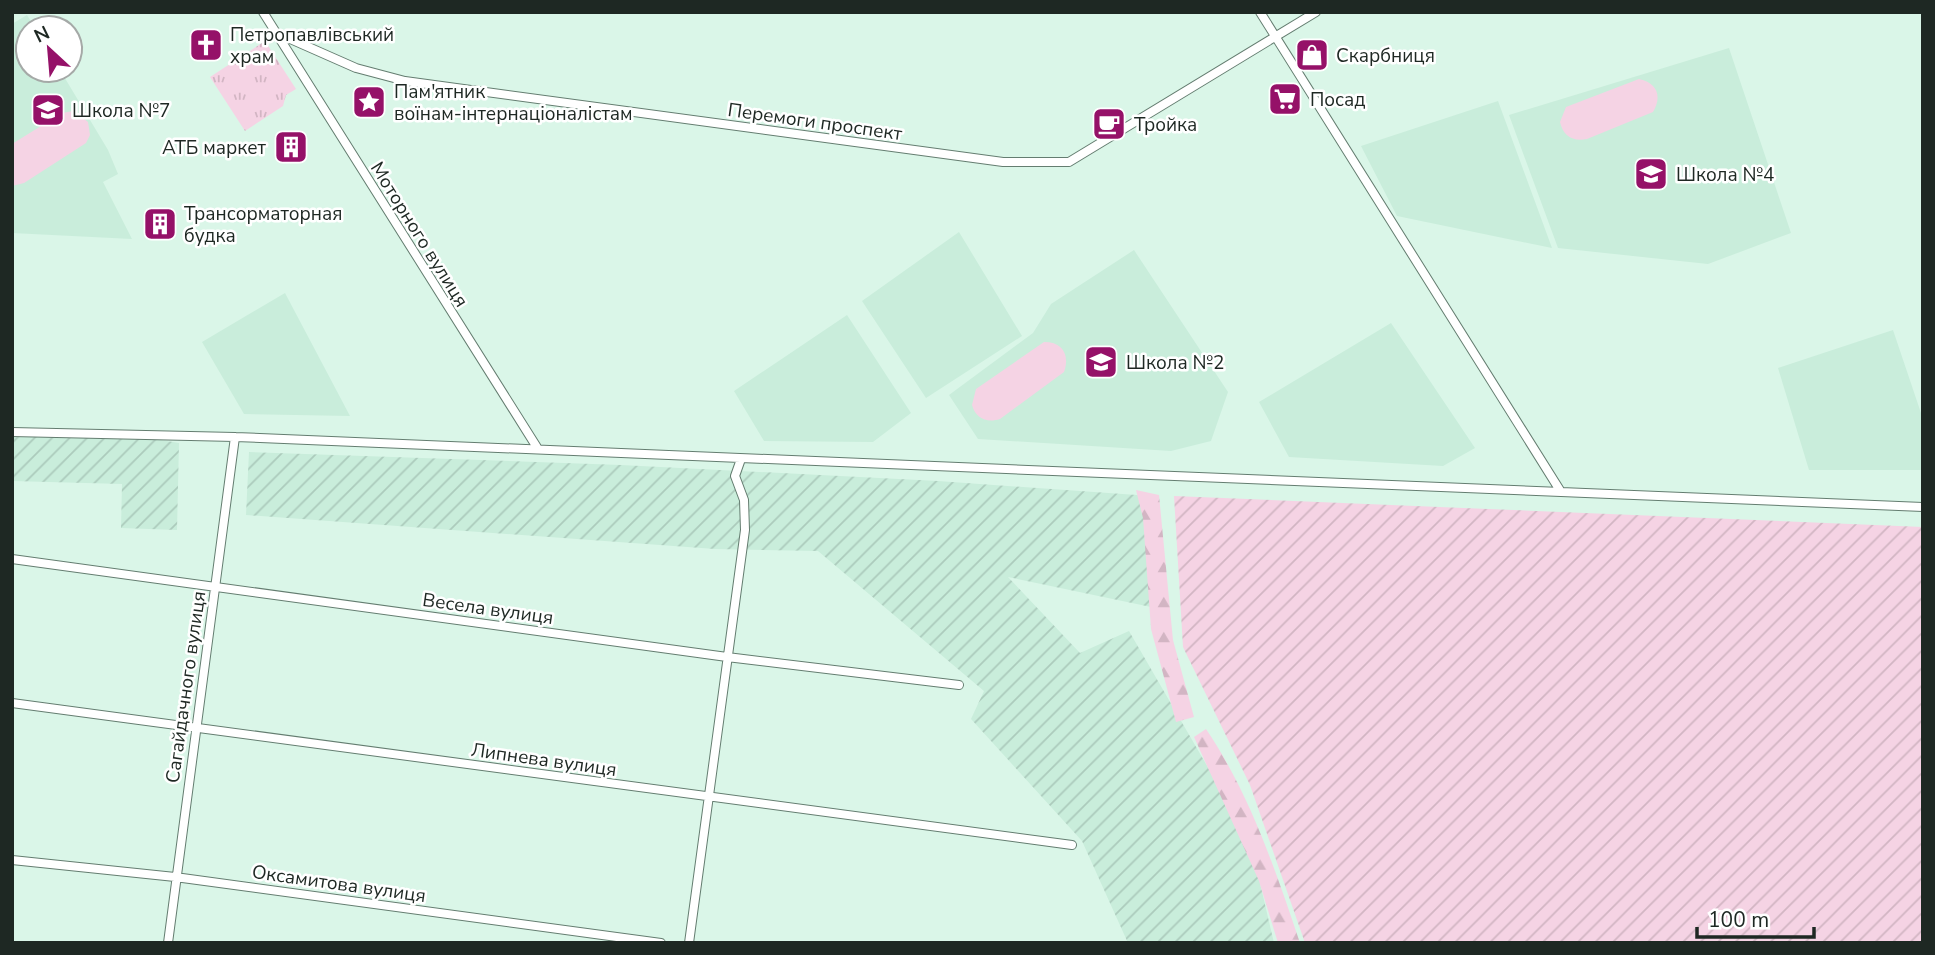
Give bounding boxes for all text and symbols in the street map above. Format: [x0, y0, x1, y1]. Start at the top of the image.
north arrow [14, 14, 84, 84]
text: N [30, 20, 54, 49]
place label: Петропавлівський храм [230, 22, 394, 70]
church icon: Петропавлівський храм [187, 26, 225, 64]
shop icon: Скарбниця [1293, 36, 1331, 74]
place label: Скарбниця [1336, 43, 1435, 69]
place label: Пам'ятник воїнам-інтернаціоналістам [394, 79, 633, 127]
supermarket icon: Посад [1266, 80, 1304, 118]
place icon: Пам'ятник воїнам-інтернаціоналістам [350, 83, 388, 121]
place label: Посад [1310, 87, 1366, 113]
school or university icon: Школа №7 [29, 91, 67, 129]
street label: Перемоги проспект [726, 97, 904, 147]
place label: Школа №7 [72, 98, 171, 124]
cafe icon: Тройка [1090, 105, 1128, 143]
place label: Тройка [1134, 112, 1197, 138]
building icon: АТБ маркет [272, 128, 310, 166]
place label: АТБ маркет [162, 135, 267, 161]
school or university icon: Школа №4 [1632, 155, 1670, 193]
street label: Моторного вулиця [364, 157, 474, 312]
place label: Школа №4 [1676, 162, 1775, 188]
place label: Трансорматорная будка [184, 201, 342, 249]
building icon: Трансорматорная будка [141, 205, 179, 243]
school or university icon: Школа №2 [1082, 343, 1120, 381]
place label: Школа №2 [1126, 350, 1225, 376]
street label: Весела вулиця [421, 587, 555, 631]
street label: Сагайдачного вулиця [160, 589, 212, 785]
street label: Липнева вулиця [469, 737, 618, 783]
street label: Оксамитова вулиця [250, 859, 428, 909]
scale bar [1697, 895, 1814, 939]
text: 100 m [1708, 906, 1769, 934]

